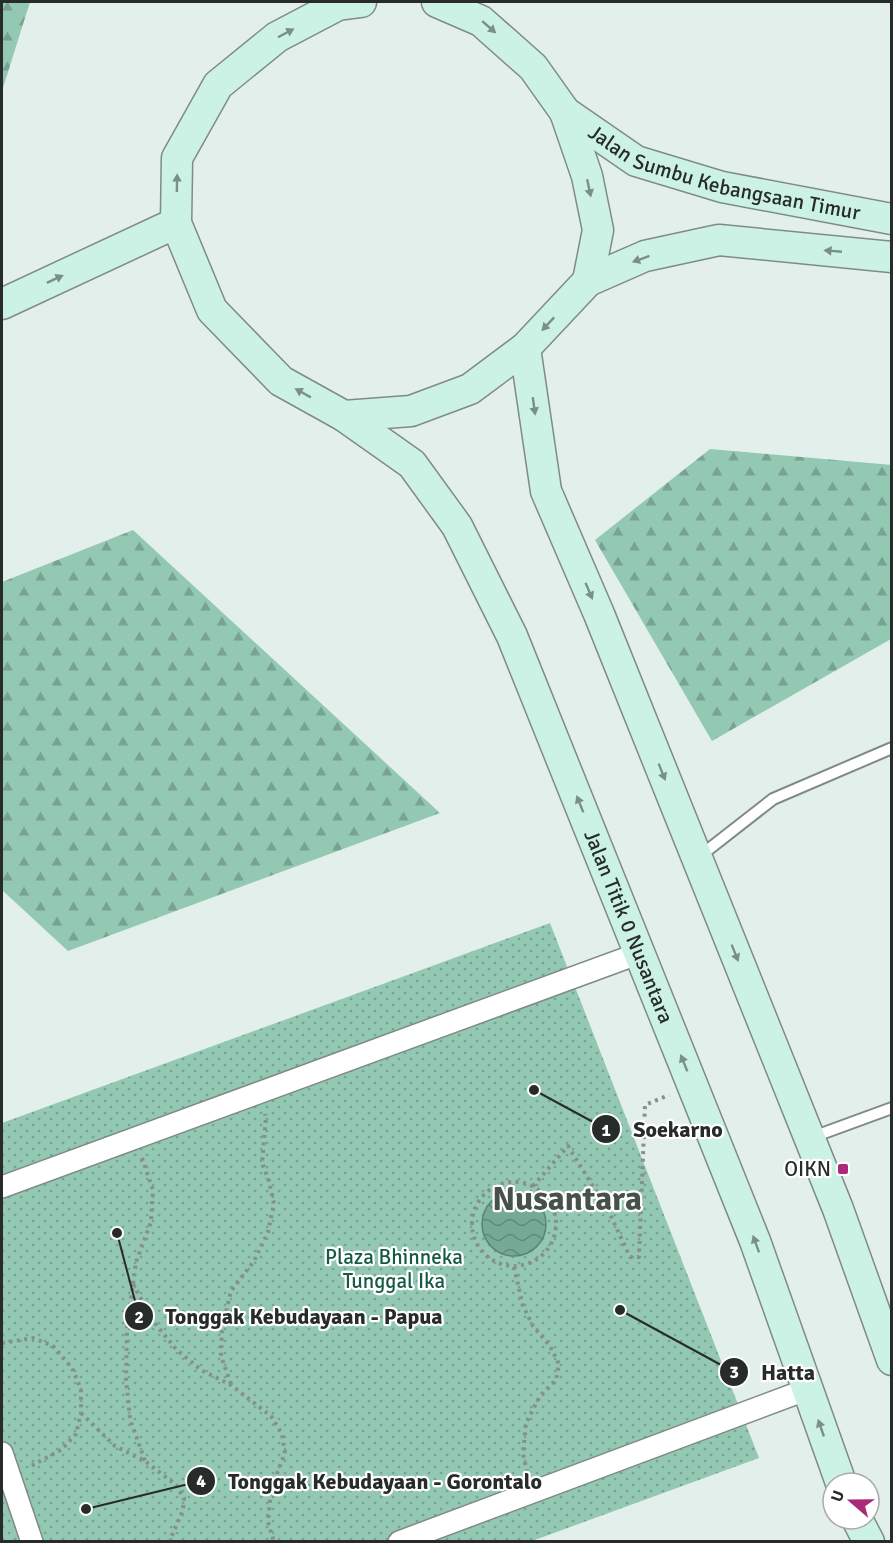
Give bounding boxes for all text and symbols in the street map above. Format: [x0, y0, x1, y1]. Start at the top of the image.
one-way arrow [481, 20, 496, 34]
one-way arrow [277, 28, 294, 37]
street label: Jalan Sumbu Kebangsaan Timur [583, 119, 863, 226]
one-way arrow [172, 174, 182, 193]
one-way arrow [585, 179, 595, 198]
one-way arrow [824, 246, 843, 256]
one-way arrow [632, 254, 650, 264]
one-way arrow [46, 275, 63, 284]
one-way arrow [541, 316, 555, 331]
one-way arrow [294, 388, 311, 398]
one-way arrow [529, 396, 538, 415]
one-way arrow [585, 582, 594, 600]
one-way arrow [658, 763, 668, 781]
one-way arrow [575, 795, 584, 813]
street label: Jalan Titik 0 Nusantara [578, 826, 679, 1027]
one-way arrow [730, 944, 740, 962]
one-way arrow [679, 1054, 688, 1072]
callout: Soekarno [591, 1109, 735, 1149]
text: Soekarno [633, 1116, 723, 1143]
text: 1 [601, 1119, 611, 1141]
place label: OIKN [784, 1156, 831, 1182]
marker: OIKN [836, 1162, 850, 1176]
district label: Nusantara [492, 1179, 642, 1220]
one-way arrow [751, 1235, 761, 1253]
park label: Plaza Bhinneka Tunggal Ika [325, 1244, 463, 1294]
callout: Tonggak Kebudayaan - Papua [124, 1296, 455, 1336]
text: Tonggak Kebudayaan - Papua [165, 1303, 443, 1330]
text: 2 [134, 1306, 144, 1328]
callout: Hatta [719, 1352, 827, 1392]
text: Hatta [761, 1359, 815, 1386]
text: 3 [729, 1361, 739, 1383]
one-way arrow [816, 1419, 826, 1437]
callout: Tonggak Kebudayaan - Gorontalo [186, 1461, 553, 1501]
text: Tonggak Kebudayaan - Gorontalo [228, 1468, 542, 1495]
text: 4 [196, 1470, 206, 1492]
north arrow [821, 1471, 881, 1531]
text: U [827, 1488, 849, 1505]

